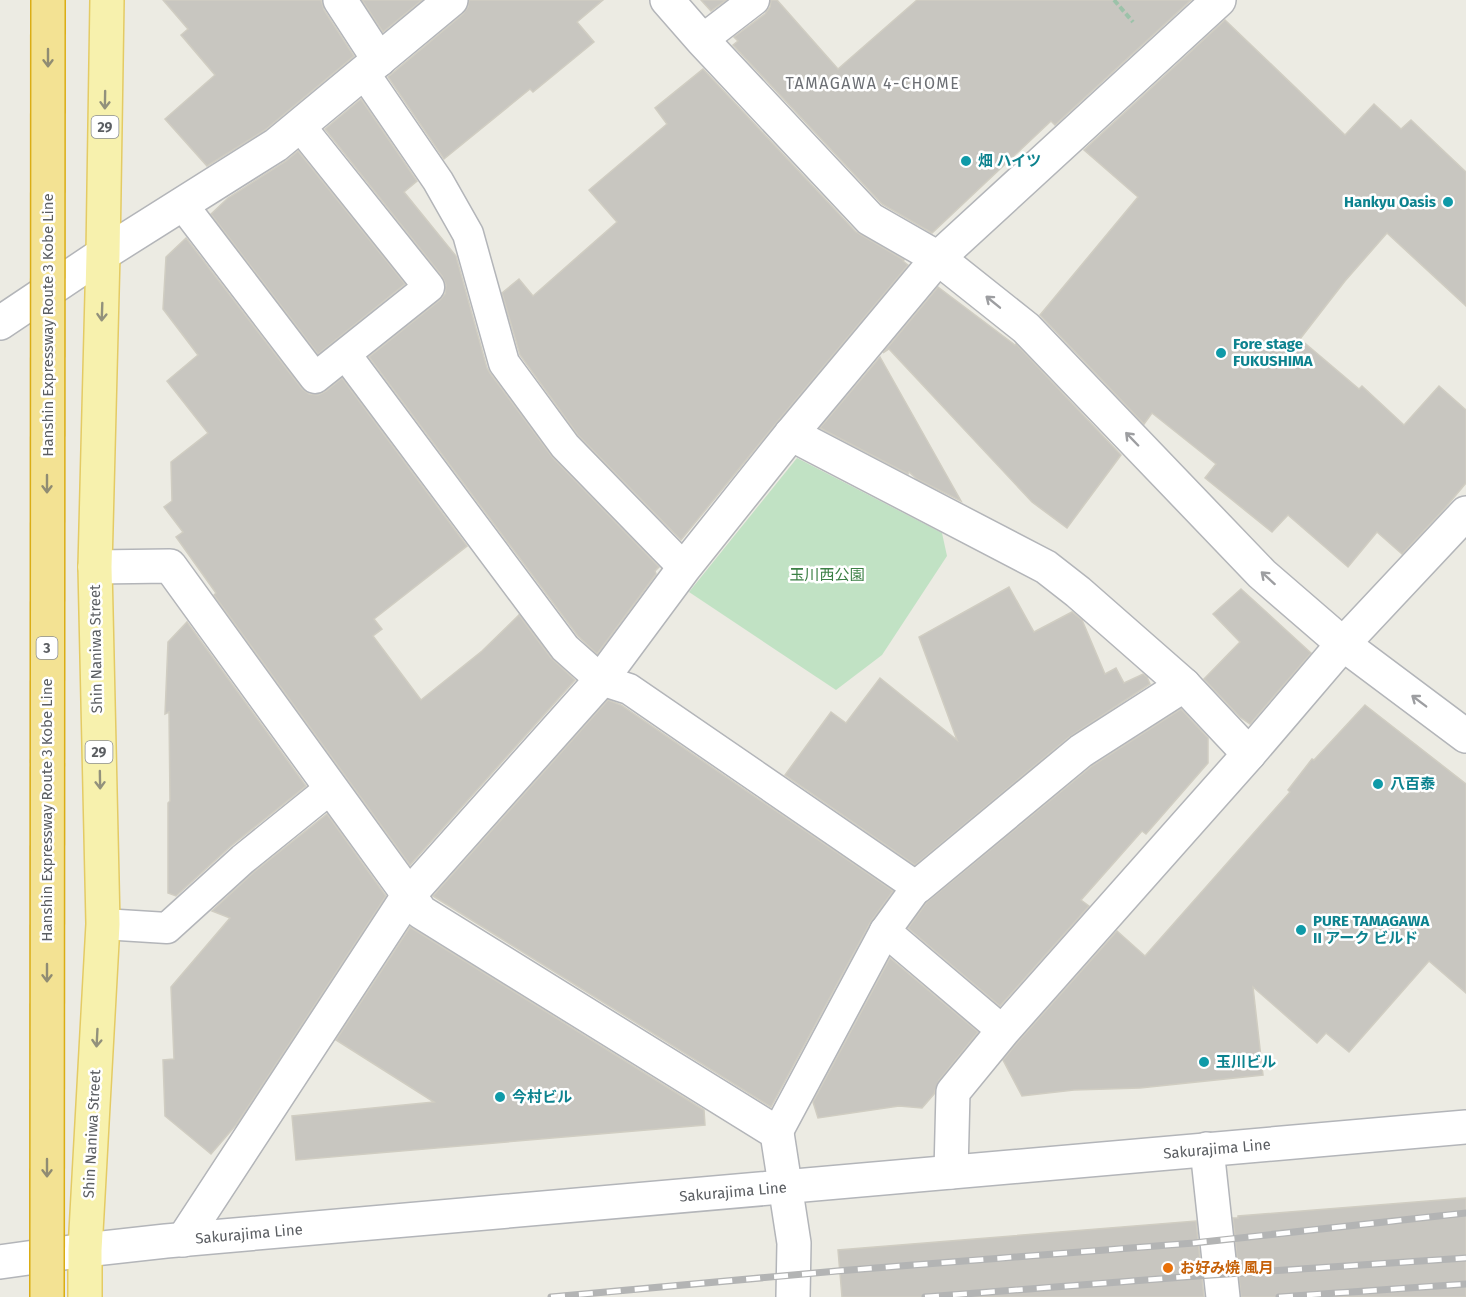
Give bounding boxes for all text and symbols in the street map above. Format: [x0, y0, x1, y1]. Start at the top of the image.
one-way arrow [42, 48, 54, 68]
district label: TAMAGAWA 4-CHOME [786, 74, 960, 93]
one-way arrow [100, 90, 111, 110]
road number: 29 [92, 116, 118, 138]
place label: 畑 ハイツ [978, 152, 1041, 170]
marker: 畑 ハイツ [959, 154, 973, 168]
street label: Hanshin Expressway Route 3 Kobe Line [39, 193, 57, 457]
place label: Hankyu Oasis [1344, 193, 1436, 211]
marker: Hankyu Oasis [1441, 195, 1455, 209]
one-way arrow [986, 295, 1001, 309]
one-way arrow [96, 301, 107, 321]
place label: Fore stage FUKUSHIMA [1233, 335, 1314, 370]
marker: Fore stage FUKUSHIMA [1214, 346, 1228, 360]
one-way arrow [1125, 431, 1139, 446]
one-way arrow [41, 474, 53, 494]
park label: 玉川西公園 [789, 566, 865, 584]
one-way arrow [1261, 571, 1276, 585]
street label: Shin Naniwa Street [86, 584, 106, 714]
road number: 3 [36, 637, 57, 659]
street label: Hanshin Expressway Route 3 Kobe Line [38, 678, 56, 942]
one-way arrow [1412, 695, 1428, 707]
road number: 29 [86, 741, 112, 763]
one-way arrow [94, 769, 105, 789]
place label: 八百泰 [1390, 775, 1435, 793]
marker: 八百泰 [1371, 777, 1385, 791]
place label: PURE TAMAGAWA II アーク ビルド [1313, 912, 1430, 947]
marker: PURE TAMAGAWA II アーク ビルド [1294, 923, 1308, 937]
one-way arrow [41, 963, 53, 983]
one-way arrow [91, 1027, 102, 1047]
place label: 玉川ビル [1216, 1053, 1276, 1071]
marker: 玉川ビル [1197, 1055, 1211, 1069]
street label: Shin Naniwa Street [80, 1069, 104, 1199]
place label: 今村ビル [512, 1088, 572, 1106]
marker: 今村ビル [493, 1090, 507, 1104]
street label: Sakurajima Line [1162, 1135, 1272, 1163]
one-way arrow [41, 1158, 53, 1178]
street label: Sakurajima Line [678, 1178, 788, 1206]
street label: Sakurajima Line [194, 1220, 304, 1248]
place label: お好み焼 風月 [1180, 1259, 1274, 1277]
marker: お好み焼 風月 [1161, 1261, 1175, 1275]

